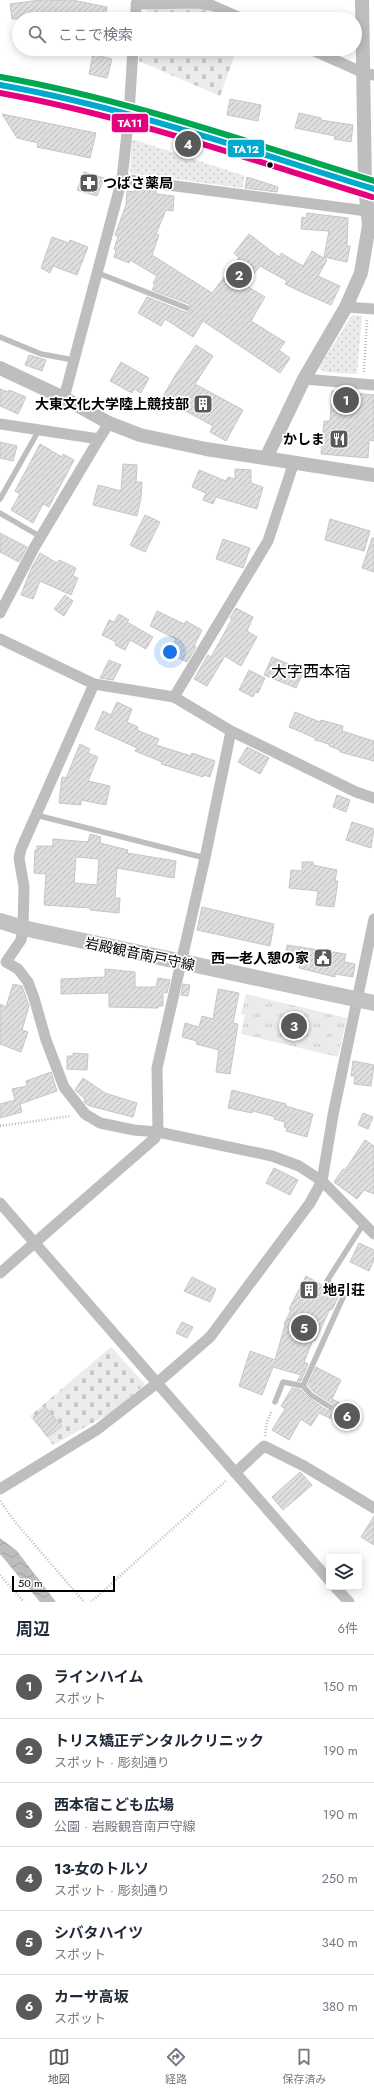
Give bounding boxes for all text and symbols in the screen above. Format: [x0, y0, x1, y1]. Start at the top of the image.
search box [12, 12, 362, 56]
icon: search [26, 23, 48, 45]
text: ここで検索 [58, 24, 133, 46]
line badge: TA11 [111, 113, 149, 133]
text: TA11 [118, 115, 142, 131]
pin: 4 [175, 129, 201, 159]
line badge: TA12 [227, 139, 265, 158]
text: TA12 [233, 141, 259, 157]
unlabelled marker [265, 160, 275, 170]
pharmacy icon: つばさ薬局 [78, 172, 100, 194]
place label: つばさ薬局 [103, 173, 173, 193]
pin: 2 [226, 260, 252, 290]
pin: 1 [333, 385, 359, 415]
building icon: 大東文化大学陸上競技部 [192, 393, 214, 415]
place label: 大東文化大学陸上競技部 [35, 394, 189, 414]
restaurant icon: かしま [328, 428, 350, 450]
place label: かしま [283, 429, 325, 449]
your location [160, 642, 180, 662]
district label: 大字西本宿 [271, 660, 351, 683]
street label: 岩殿観音南戸守線 [83, 933, 197, 975]
public building icon: 西一老人憩の家 [312, 947, 334, 969]
place label: 西一老人憩の家 [211, 948, 309, 968]
pin: 3 [281, 1011, 307, 1041]
building icon: 地引荘 [298, 1279, 320, 1301]
place label: 地引荘 [323, 1280, 365, 1300]
pin: 5 [291, 1313, 317, 1343]
pin: 6 [334, 1401, 360, 1431]
map controls [326, 1554, 362, 1590]
button: layers [326, 1554, 362, 1590]
scale bar [12, 1574, 115, 1593]
text: 50 m [18, 1575, 43, 1591]
text: 周辺 [16, 1617, 50, 1641]
text: 6件 [338, 1619, 358, 1638]
text: ラインハイム [54, 1666, 143, 1688]
text: 1 [26, 1677, 32, 1696]
text: 150 m [323, 1677, 358, 1696]
text: スポット [54, 1689, 106, 1708]
text: トリス矯正デンタルクリニック [54, 1730, 264, 1752]
text: 2 [25, 1741, 33, 1760]
text: 190 m [323, 1741, 358, 1760]
text: スポット · 彫刻通り [54, 1753, 170, 1772]
text: 西本宿こども広場 [54, 1794, 174, 1816]
text: 3 [25, 1805, 33, 1824]
text: 190 m [323, 1805, 358, 1824]
text: 公園 · 岩殿観音南戸守線 [54, 1817, 196, 1836]
text: 13-女のトルソ [54, 1858, 149, 1880]
text: 4 [24, 1869, 34, 1888]
text: 250 m [321, 1869, 358, 1888]
text: スポット · 彫刻通り [54, 1881, 170, 1900]
text: シバタハイツ [54, 1922, 143, 1944]
text: 5 [25, 1933, 33, 1952]
text: 340 m [321, 1933, 358, 1952]
text: スポット [54, 1945, 106, 1964]
text: カーサ高坂 [54, 1986, 129, 2008]
text: 6 [25, 1997, 33, 2016]
text: 380 m [322, 1997, 358, 2016]
text: スポット [54, 2009, 106, 2028]
tab: 地図 [48, 2046, 70, 2087]
tab: 経路 [165, 2046, 187, 2087]
tab: 保存済み [282, 2046, 326, 2087]

